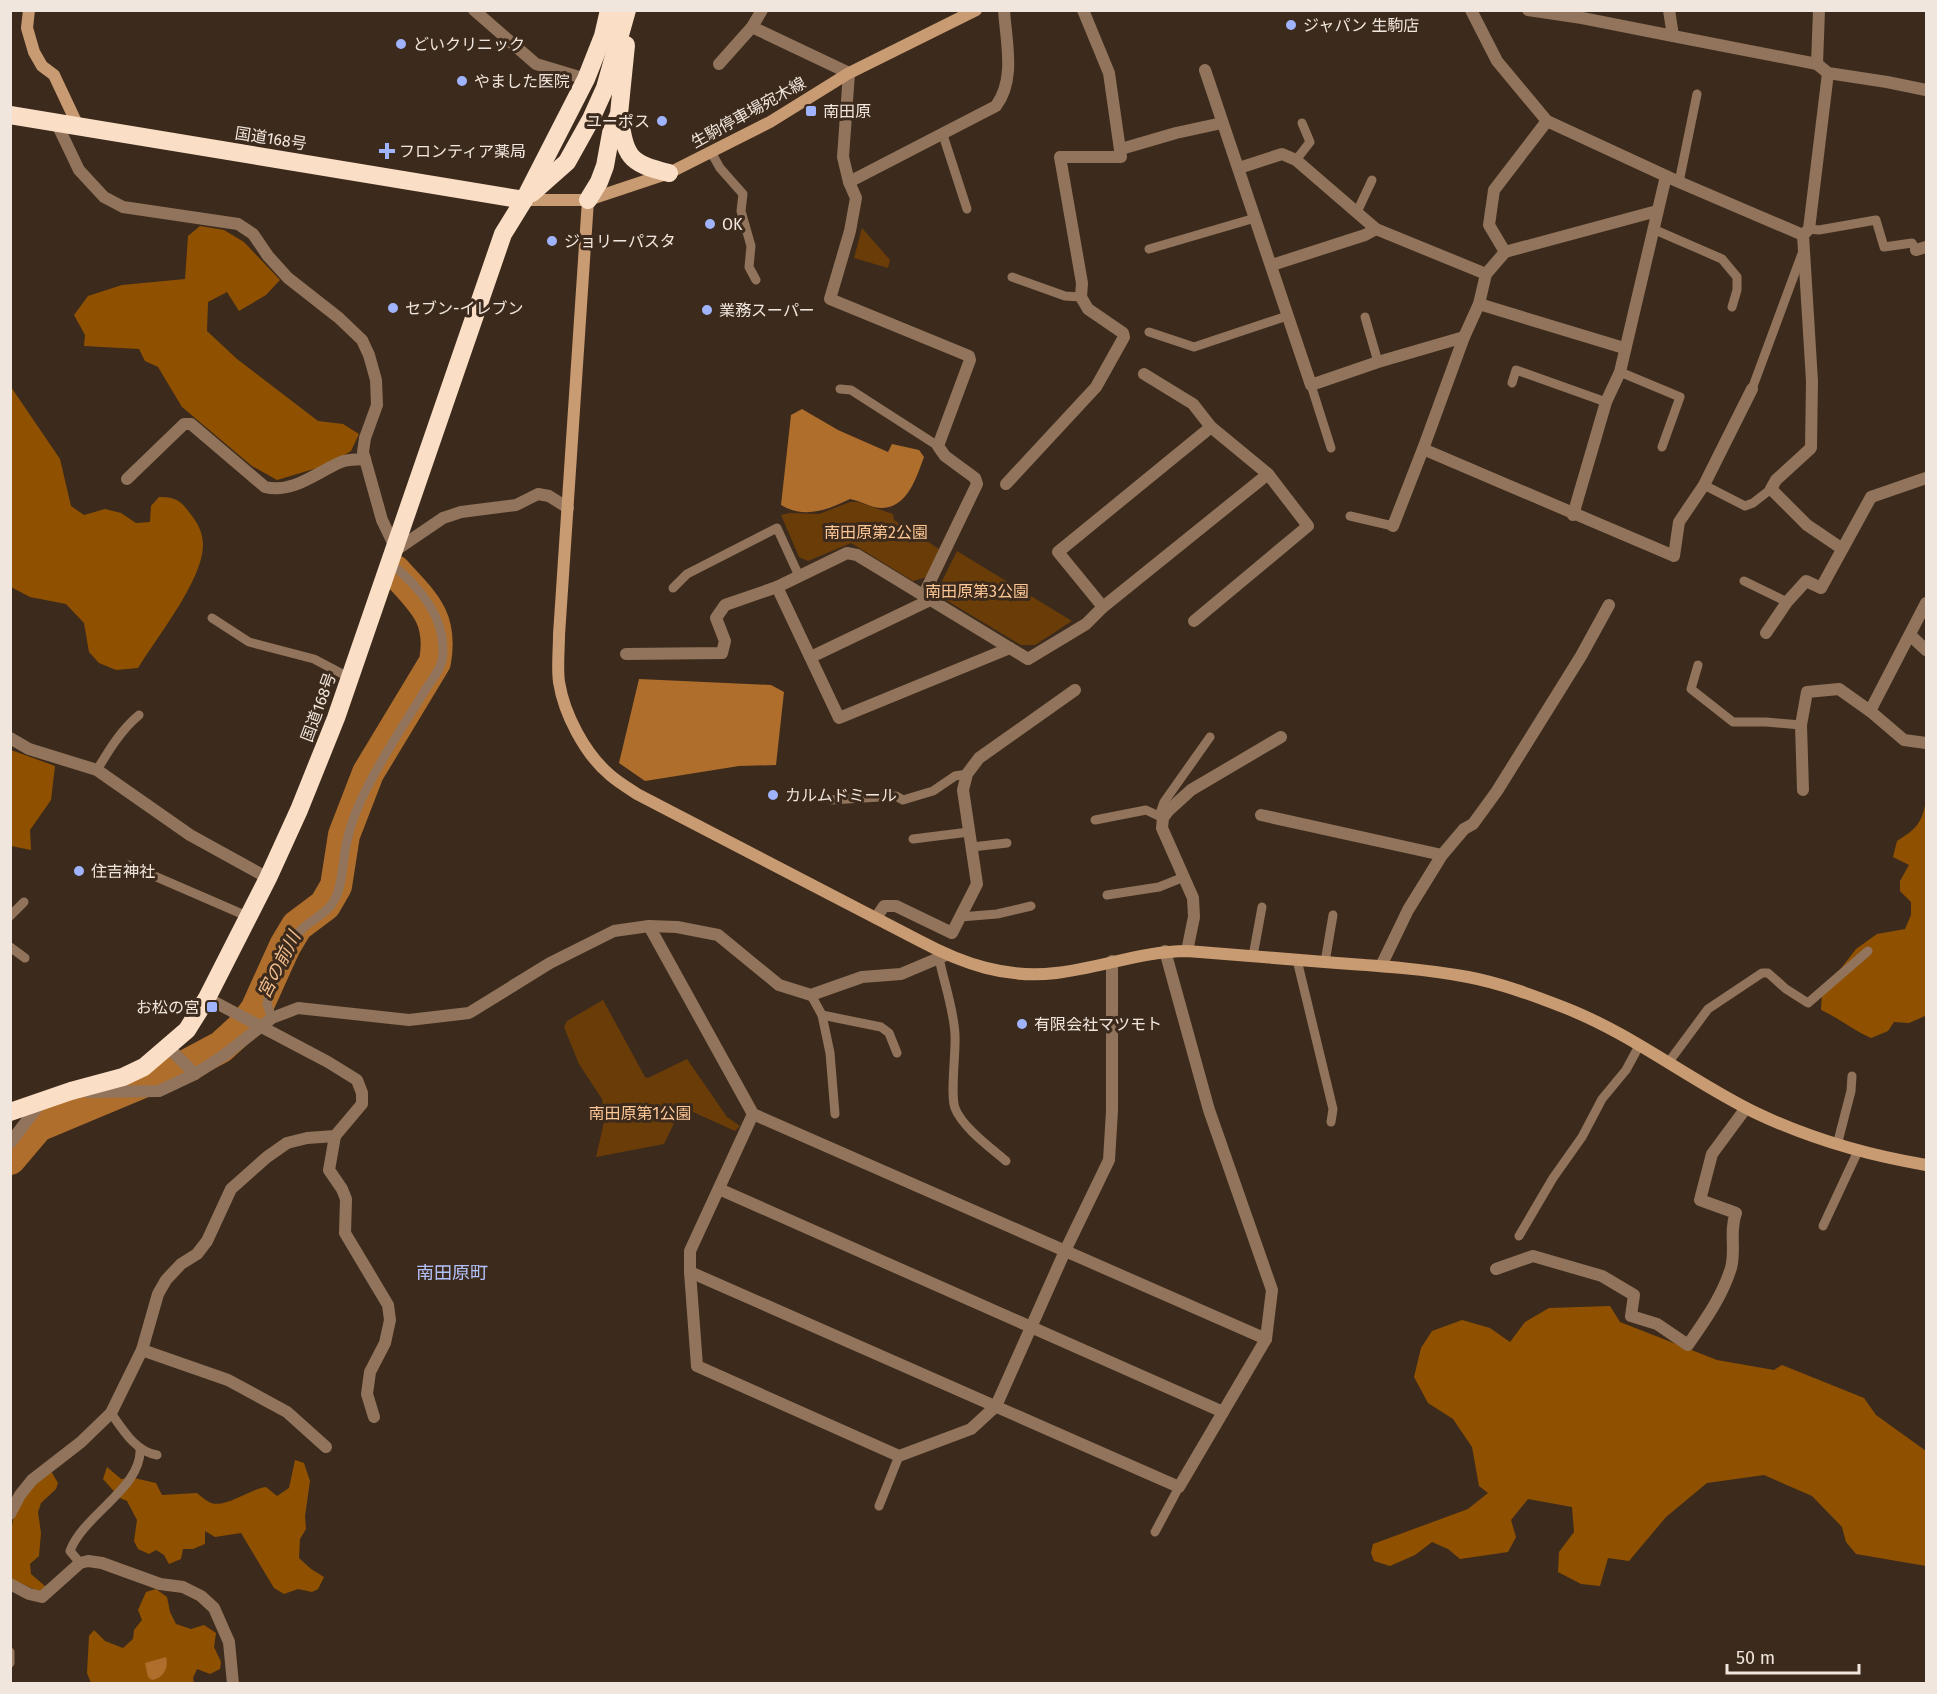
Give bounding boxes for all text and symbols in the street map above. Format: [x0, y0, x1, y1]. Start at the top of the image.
place label: ジャパン 生駒店 [1303, 16, 1419, 35]
marker: ジャパン 生駒店 [1284, 18, 1298, 32]
place label: どいクリニック [413, 35, 525, 54]
marker: どいクリニック [394, 37, 408, 51]
place label: やました医院 [474, 72, 570, 91]
street label: 生駒停車場宛木線 [688, 73, 809, 152]
marker: やました医院 [455, 74, 469, 88]
place label: 南田原 [823, 102, 871, 121]
marker: 南田原 [804, 104, 818, 118]
place label: ユーポス [586, 112, 650, 131]
marker: ユーポス [655, 114, 669, 128]
street label: 国道168号 [234, 123, 308, 154]
place label: フロンティア薬局 [399, 142, 526, 161]
marker: フロンティア薬局 [380, 144, 394, 158]
place label: OK [722, 215, 743, 234]
marker: OK [703, 217, 717, 231]
place label: ジョリーパスタ [564, 232, 676, 251]
marker: ジョリーパスタ [545, 234, 559, 248]
place label: セブン-イレブン [405, 299, 523, 318]
marker: セブン-イレブン [386, 301, 400, 315]
place label: 業務スーパー [719, 301, 815, 320]
marker: 業務スーパー [700, 303, 714, 317]
park label: 南田原第2公園 [824, 523, 928, 542]
park label: 南田原第3公園 [925, 582, 1029, 601]
street label: 国道168号 [297, 670, 340, 744]
place label: カルムドミール [785, 786, 897, 805]
marker: カルムドミール [766, 788, 780, 802]
place label: 住吉神社 [91, 862, 155, 881]
marker: 住吉神社 [72, 864, 86, 878]
water label: 宮の前川 [253, 926, 306, 1002]
place label: お松の宮 [136, 998, 200, 1017]
marker: お松の宮 [205, 1000, 219, 1014]
place label: 有限会社マツモト [1034, 1015, 1162, 1034]
marker: 有限会社マツモト [1015, 1017, 1029, 1031]
park label: 南田原第1公園 [589, 1104, 691, 1123]
district label: 南田原町 [416, 1262, 488, 1284]
scale bar [1727, 1637, 1859, 1675]
text: 50 m [1736, 1647, 1775, 1669]

